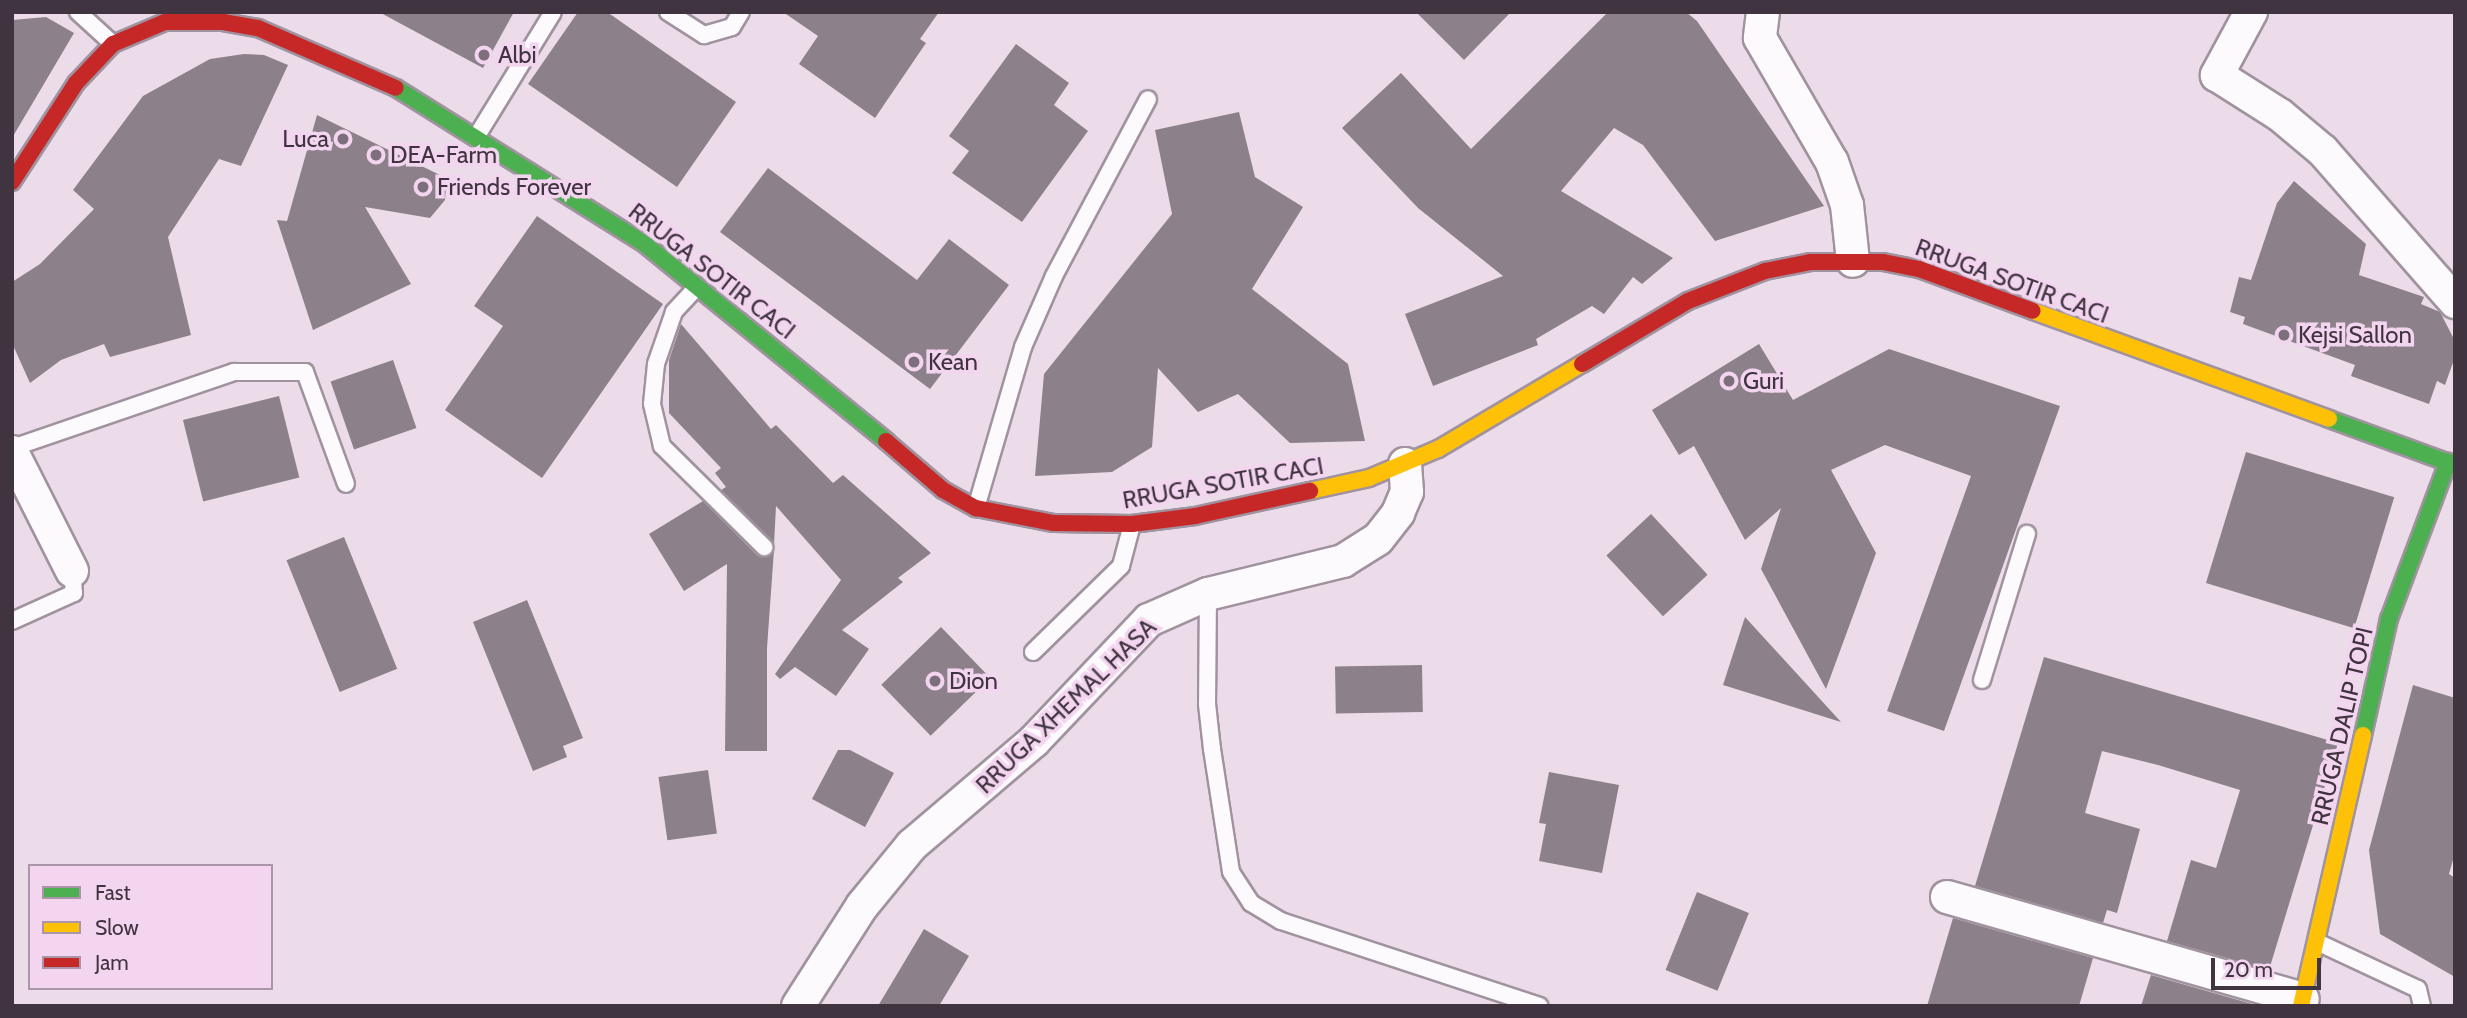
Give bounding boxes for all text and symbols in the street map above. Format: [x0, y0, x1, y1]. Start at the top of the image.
place label: Albi [498, 41, 537, 69]
marker: Albi [476, 47, 492, 63]
place label: Luca [282, 125, 329, 153]
marker: Luca [335, 131, 351, 147]
place label: DEA-Farm [390, 141, 497, 169]
marker: DEA-Farm [368, 147, 384, 163]
place label: Friends Forever [437, 173, 591, 201]
marker: Friends Forever [415, 179, 431, 195]
street label: RRUGA SOTIR CACI [623, 197, 801, 345]
street label: RRUGA SOTIR CACI [1911, 233, 2113, 329]
place label: Kejsi Sallon [2298, 321, 2412, 349]
marker: Kejsi Sallon [2276, 327, 2292, 343]
place label: Kean [928, 348, 978, 376]
marker: Kean [906, 354, 922, 370]
place label: Guri [1743, 367, 1784, 395]
marker: Guri [1721, 373, 1737, 389]
street label: RRUGA SOTIR CACI [1120, 451, 1326, 515]
street label: RRUGA XHEMAL HASA [970, 613, 1162, 799]
street label: RRUGA DALIP TOPI [2305, 624, 2379, 828]
place label: Dion [949, 667, 998, 695]
marker: Dion [927, 673, 943, 689]
legend [28, 864, 273, 990]
text: Fast [95, 880, 131, 905]
text: Slow [95, 915, 139, 940]
scale bar [2215, 944, 2325, 988]
text: Jam [95, 950, 129, 975]
text: 20 m [2224, 957, 2273, 982]

